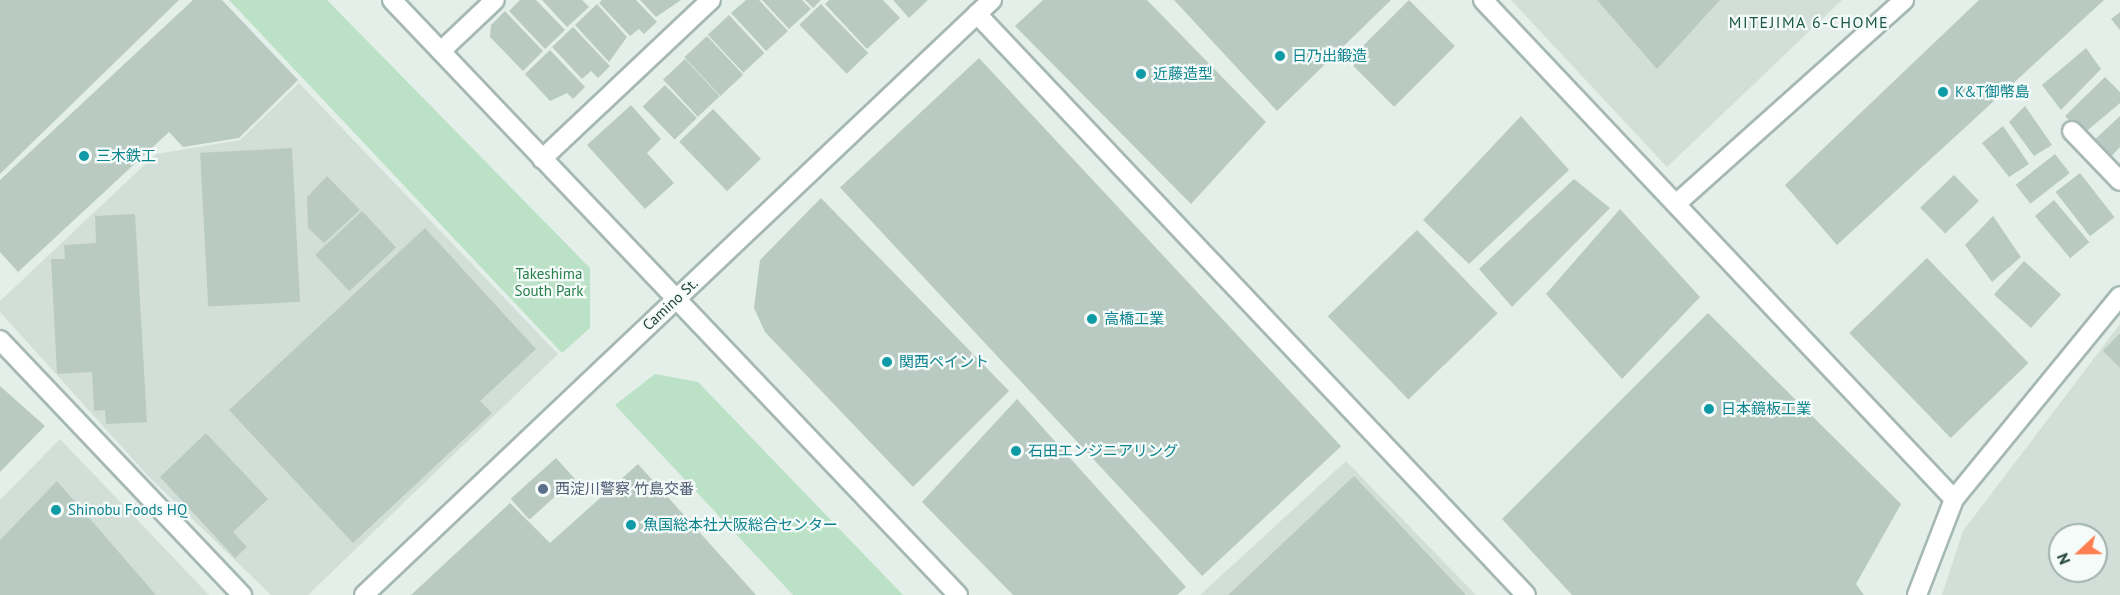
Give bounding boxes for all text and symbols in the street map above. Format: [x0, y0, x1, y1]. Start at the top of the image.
district label: MITEJIMA 6-CHOME [1729, 12, 1889, 32]
place label: 日乃出鍛造 [1292, 47, 1367, 65]
marker: 日乃出鍛造 [1273, 49, 1287, 63]
place label: 近藤造型 [1153, 65, 1213, 83]
marker: 近藤造型 [1134, 67, 1148, 81]
place label: K&T御幣島 [1955, 83, 2030, 101]
marker: K&T御幣島 [1936, 85, 1950, 99]
place label: 三木鉄工 [96, 147, 156, 165]
marker: 三木鉄工 [77, 149, 91, 163]
park label: Takeshima South Park [515, 264, 583, 299]
street label: Camino St. [639, 274, 701, 334]
place label: 高橋工業 [1104, 310, 1164, 328]
marker: 高橋工業 [1085, 312, 1099, 326]
place label: 関西ペイント [899, 353, 989, 371]
marker: 関西ペイント [880, 355, 894, 369]
place label: 日本鏡板工業 [1721, 400, 1811, 418]
marker: 日本鏡板工業 [1702, 402, 1716, 416]
place label: 石田エンジニアリング [1028, 442, 1178, 460]
marker: 石田エンジニアリング [1009, 444, 1023, 458]
place label: 西淀川警察 竹島交番 [555, 480, 694, 498]
marker: 西淀川警察 竹島交番 [536, 482, 550, 496]
place label: Shinobu Foods HQ [68, 501, 187, 519]
marker: Shinobu Foods HQ [49, 503, 63, 517]
place label: 魚国総本社大阪総合センター [643, 516, 838, 534]
marker: 魚国総本社大阪総合センター [624, 518, 638, 532]
north arrow [2048, 523, 2108, 583]
text: N [2052, 550, 2074, 568]

